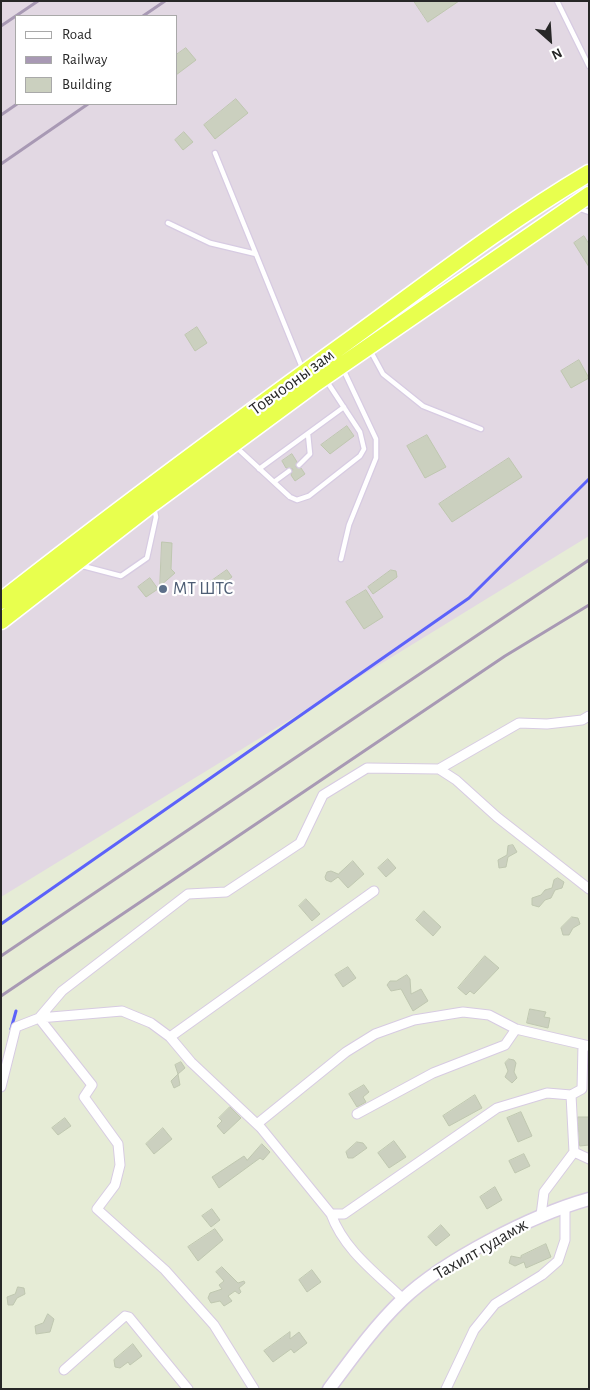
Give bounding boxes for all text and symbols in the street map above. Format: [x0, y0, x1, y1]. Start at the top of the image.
legend [15, 15, 178, 105]
north arrow [525, 15, 575, 65]
text: Road [62, 27, 92, 42]
text: N [549, 45, 564, 62]
text: Railway [62, 52, 107, 67]
text: Building [62, 77, 112, 92]
street label: Товчооны зам [245, 344, 339, 420]
place label: MT ШТС [173, 578, 233, 600]
marker: MT ШТС [157, 583, 169, 595]
street label: Тахилт гудамж [430, 1214, 532, 1284]

